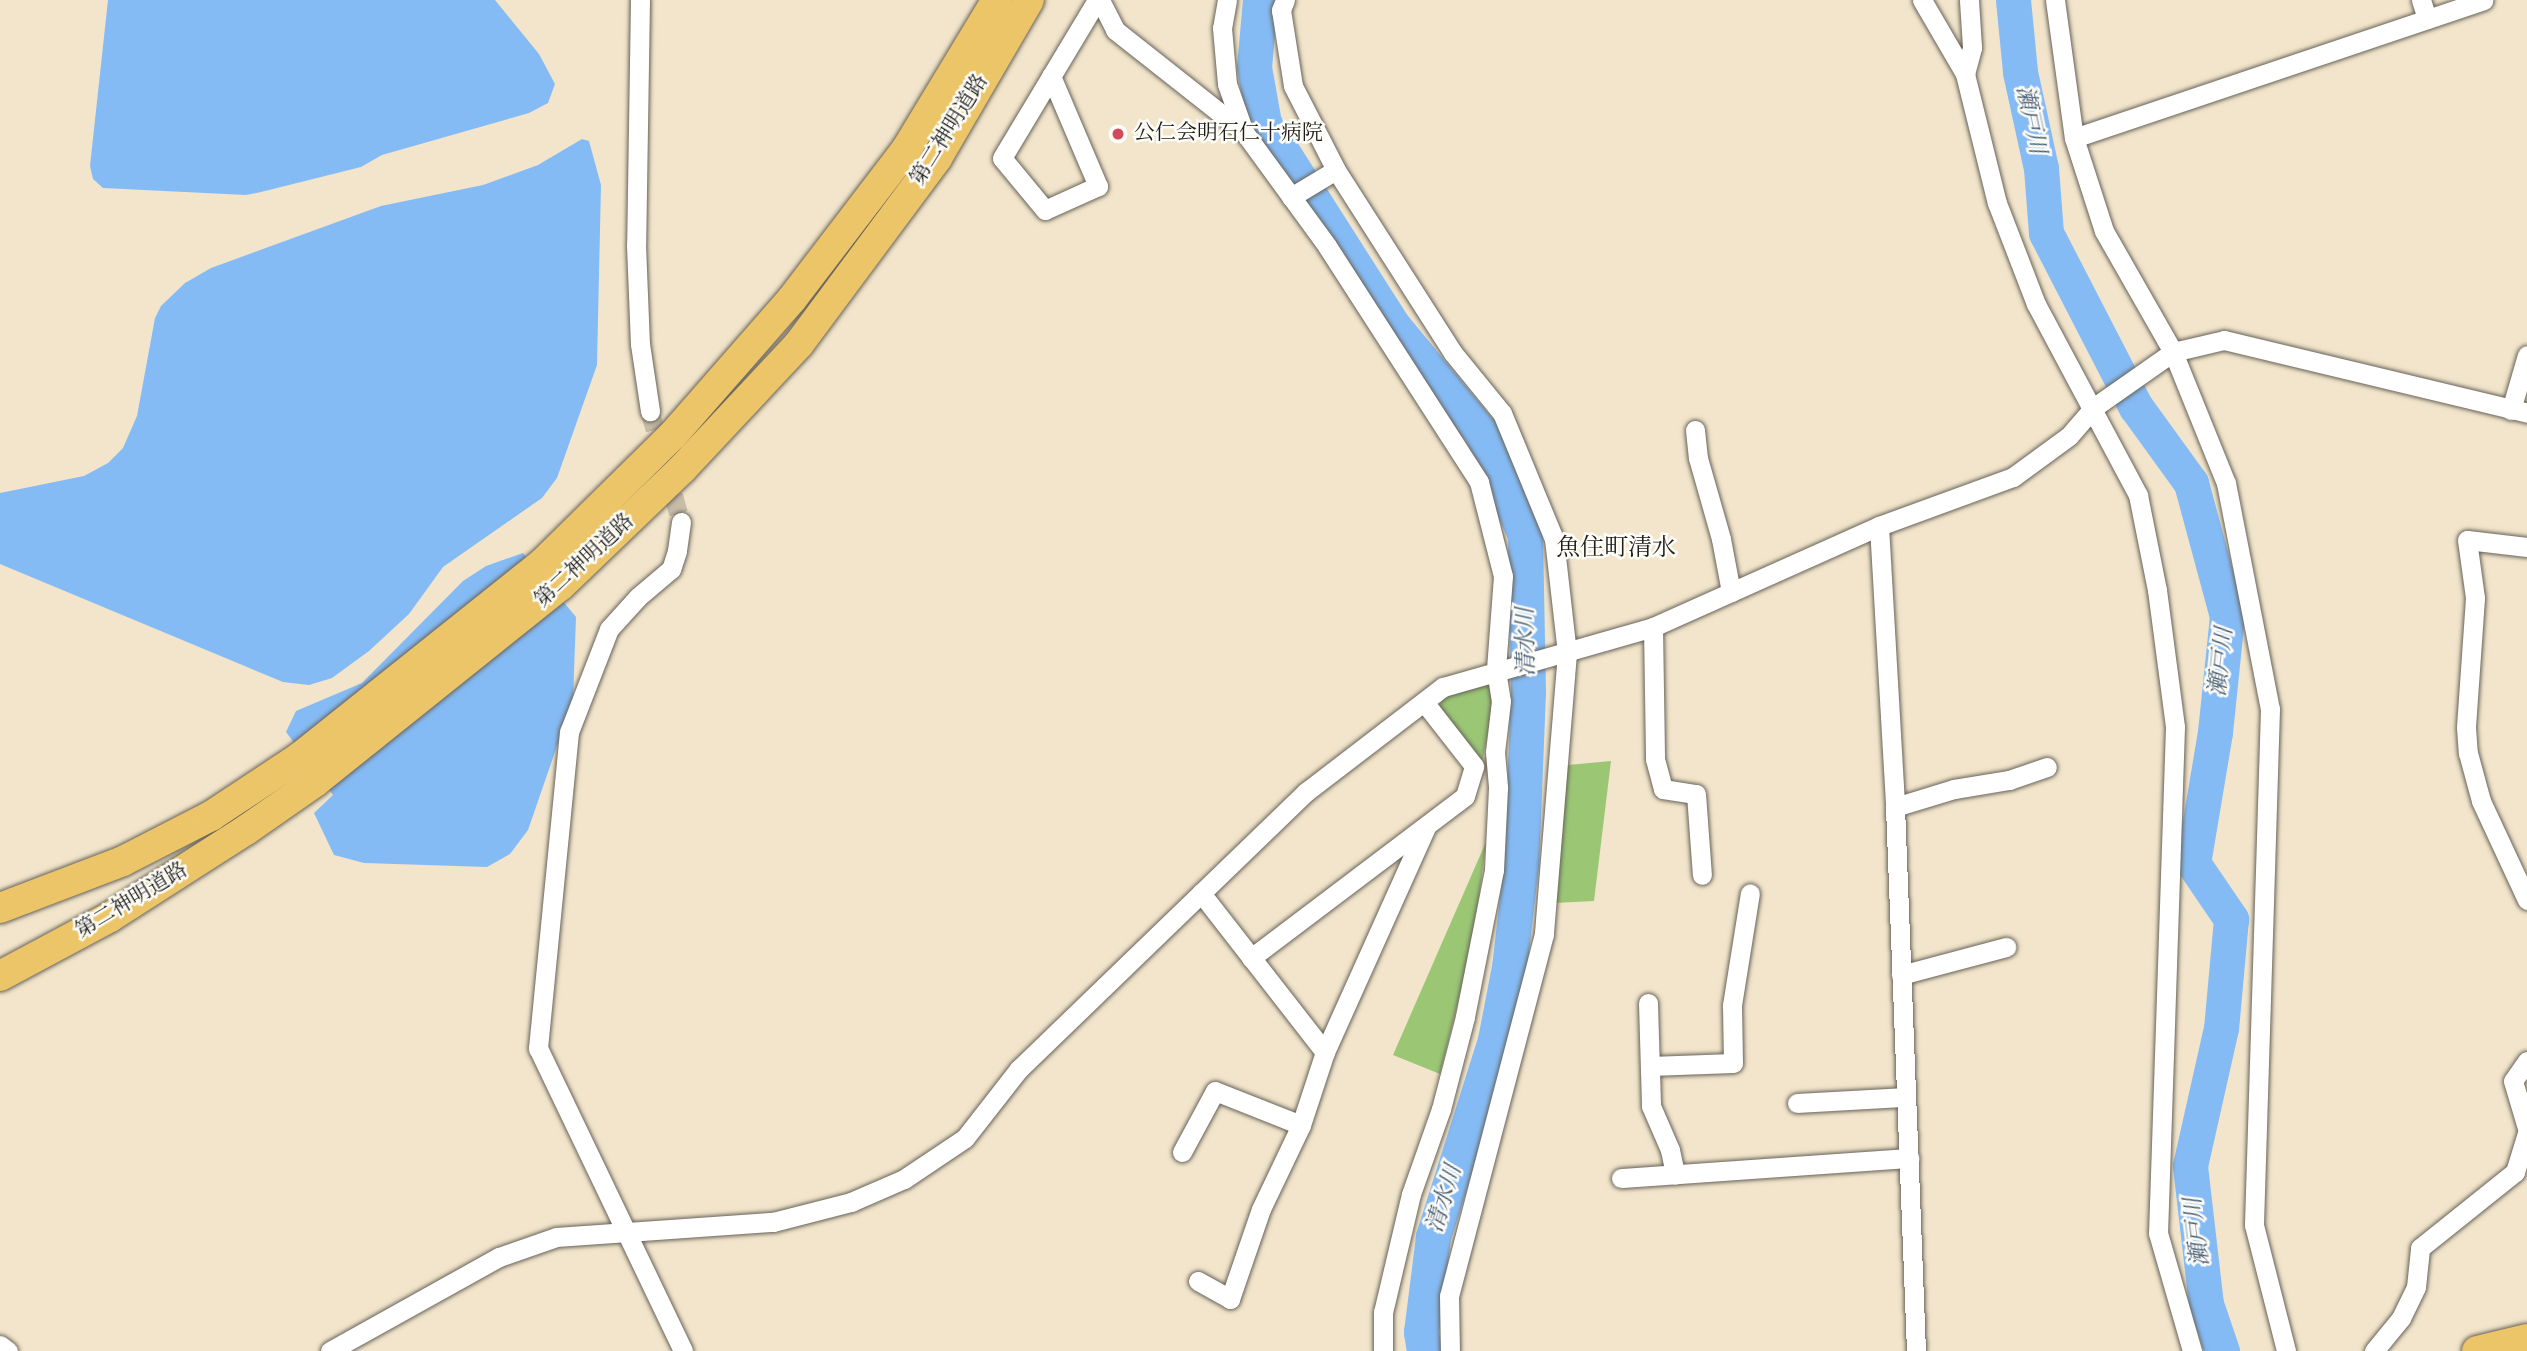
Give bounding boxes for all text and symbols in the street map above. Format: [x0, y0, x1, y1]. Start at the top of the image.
street label: 第二神明道路 [906, 70, 994, 190]
water label: 瀬戸川 [2009, 83, 2051, 157]
place label: 公仁会明石仁十病院 [1134, 121, 1323, 147]
marker: 公仁会明石仁十病院 [1108, 124, 1128, 144]
street label: 第二神明道路 [530, 509, 640, 613]
district label: 魚住町清水 [1556, 536, 1676, 564]
water label: 清水川 [1513, 607, 1541, 677]
water label: 瀬戸川 [2205, 626, 2239, 698]
street label: 第二神明道路 [72, 858, 192, 944]
water label: 清水川 [1422, 1162, 1468, 1236]
water label: 瀬戸川 [2180, 1196, 2216, 1268]

